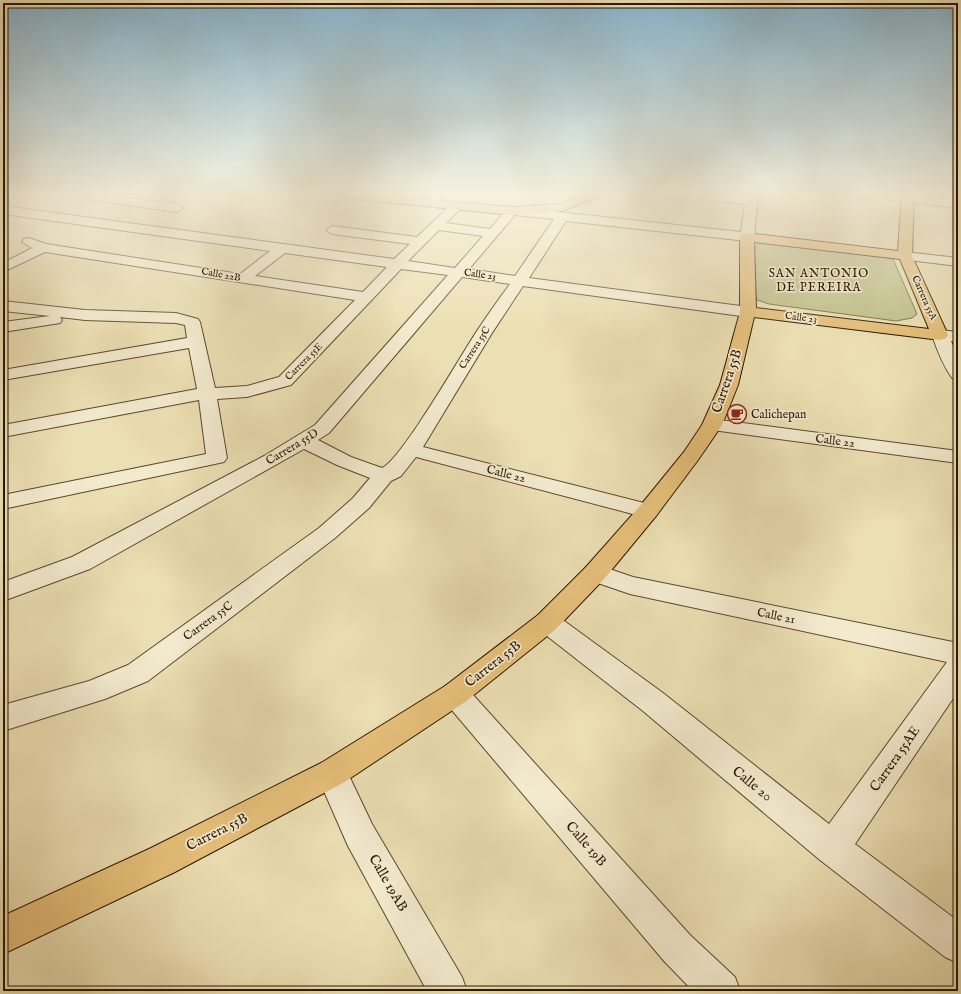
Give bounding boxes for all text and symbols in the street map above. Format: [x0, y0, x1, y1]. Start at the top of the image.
street label: Calle 22B [200, 265, 242, 285]
street label: Calle 23 [463, 266, 497, 284]
district label: SAN ANTONIO DE PEREIRA [769, 266, 869, 295]
street label: Carrera 55A [908, 274, 940, 323]
street label: Calle 23 [784, 310, 818, 326]
street label: Carrera 55C [456, 324, 494, 372]
street label: Carrera 55E [283, 340, 326, 383]
street label: Carrera 55B [708, 347, 746, 415]
cafe icon: Calichepan [726, 403, 748, 425]
place label: Calichepan [751, 407, 807, 423]
street label: Carrera 55D [263, 425, 321, 469]
street label: Calle 22 [814, 431, 856, 451]
street label: Calle 22 [485, 462, 527, 486]
street label: Carrera 55C [180, 598, 236, 644]
street label: Calle 21 [756, 605, 796, 627]
street label: Carrera 55B [461, 636, 525, 692]
street label: Carrera 55AE [866, 722, 924, 795]
street label: Calle 20 [728, 762, 776, 806]
street label: Carrera 55B [183, 809, 251, 855]
street label: Calle 19B [562, 818, 610, 870]
street label: Calle 19AB [364, 851, 412, 915]

